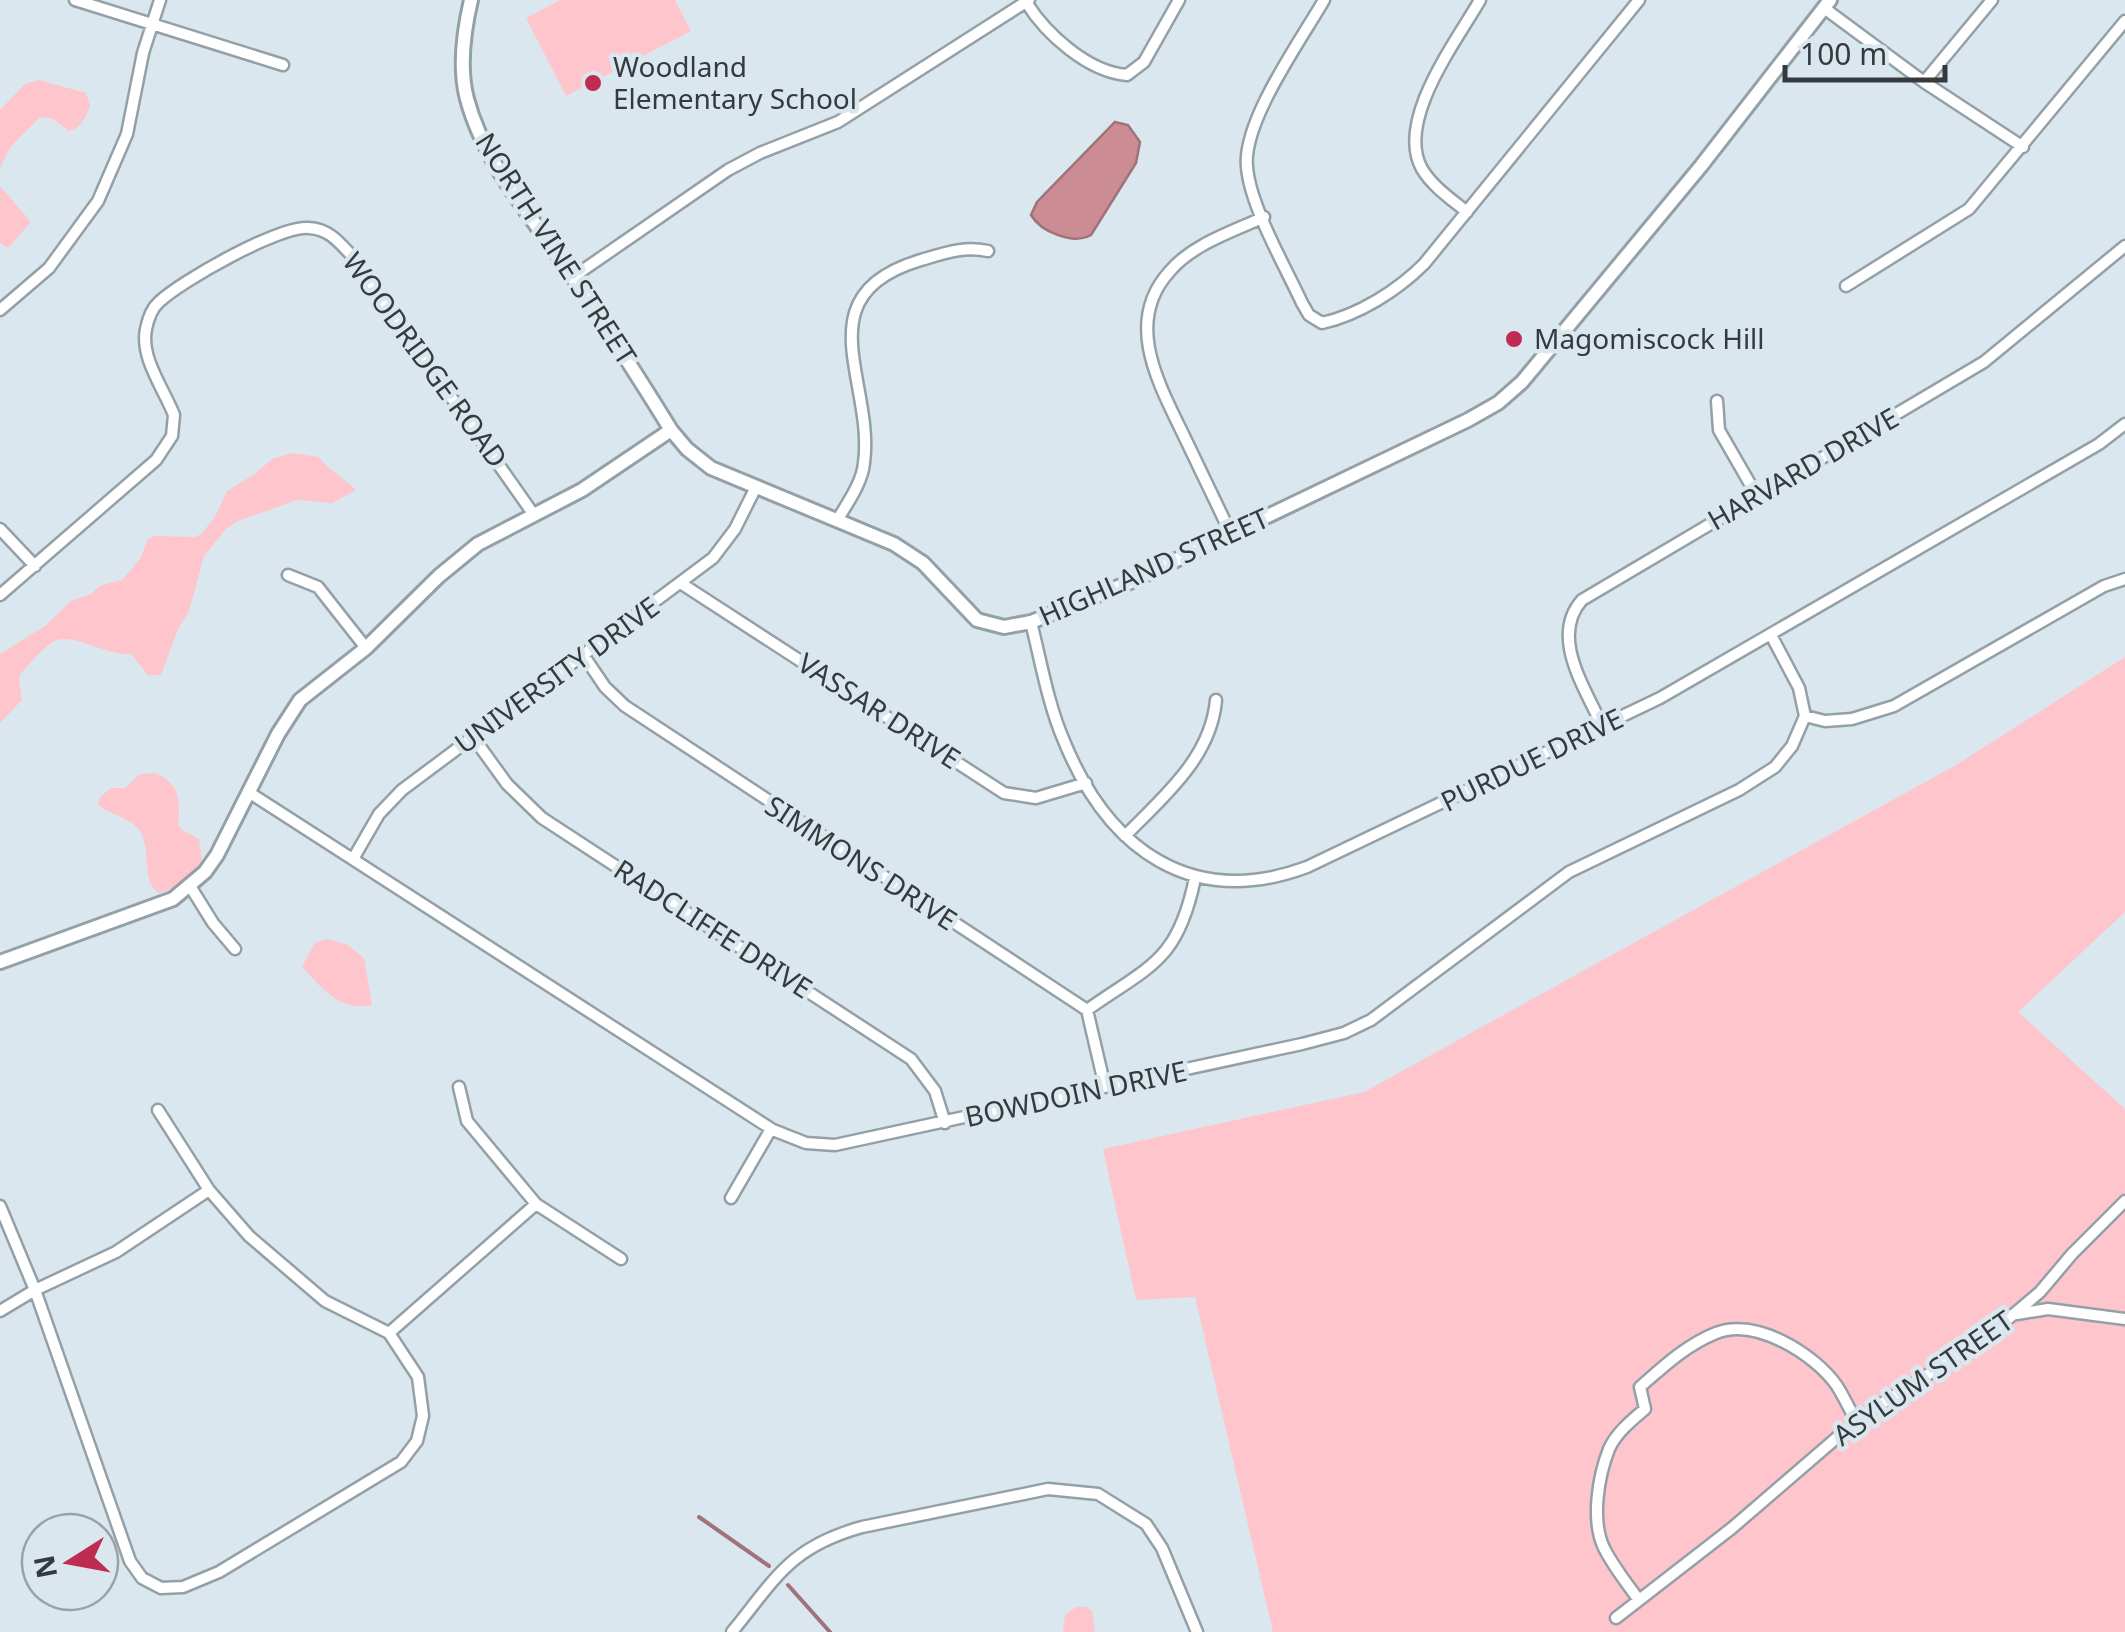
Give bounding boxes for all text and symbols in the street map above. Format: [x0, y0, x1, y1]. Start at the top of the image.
scale bar [1785, 20, 1945, 82]
text: 100 m [1800, 33, 1887, 74]
place label: Woodland Elementary School [613, 47, 857, 117]
marker: Woodland Elementary School [582, 72, 604, 94]
street label: NORTH VINE STREET [467, 125, 646, 372]
street label: WOODRIDGE ROAD [335, 244, 517, 475]
place label: Magomiscock Hill [1534, 319, 1765, 357]
marker: Magomiscock Hill [1503, 328, 1525, 350]
street label: HARVARD DRIVE [1700, 398, 1905, 538]
street label: HIGHLAND STREET [1033, 498, 1275, 634]
street label: UNIVERSITY DRIVE [446, 587, 666, 761]
street label: VASSAR DRIVE [791, 643, 968, 777]
street label: PURDUE DRIVE [1434, 699, 1629, 820]
street label: SIMMONS DRIVE [758, 786, 965, 938]
street label: RADCLIFFE DRIVE [607, 850, 820, 1007]
street label: BOWDOIN DRIVE [961, 1051, 1190, 1135]
street label: ASYLUM STREET [1825, 1301, 2020, 1453]
north arrow [20, 1512, 120, 1612]
text: N [24, 1552, 65, 1582]

